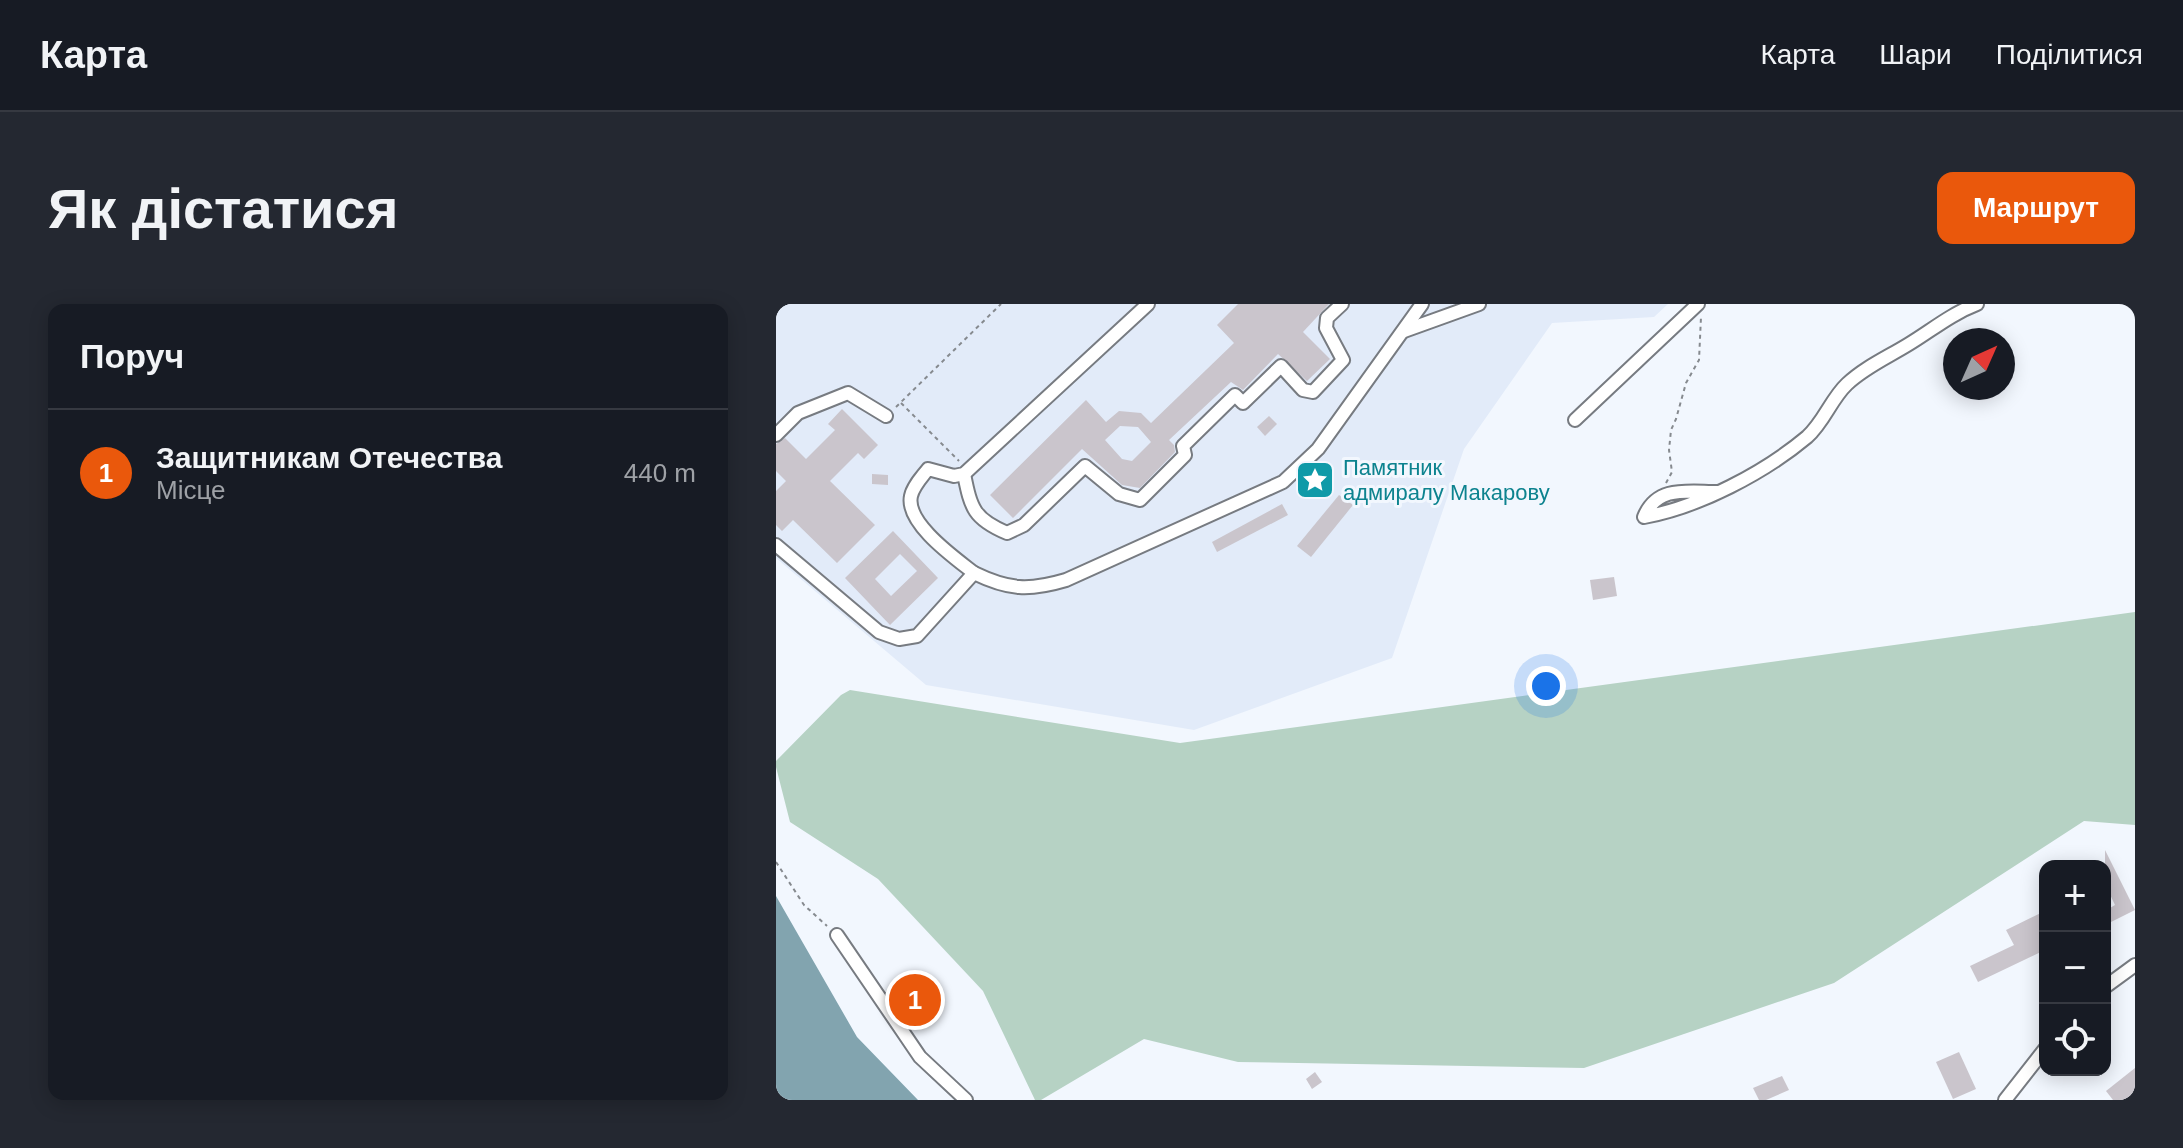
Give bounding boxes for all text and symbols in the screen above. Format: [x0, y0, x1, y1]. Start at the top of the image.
text: Карта [40, 34, 147, 76]
text: Карта [1760, 39, 1835, 70]
text: Шари [1879, 39, 1952, 70]
text: Поділитися [1996, 39, 2143, 70]
button: Маршрут [1937, 172, 2135, 244]
text: Як дістатися [48, 177, 398, 240]
north arrow [1943, 328, 2015, 400]
text: Поруч [80, 337, 184, 375]
text: Защитникам Отечества [156, 441, 503, 474]
place label: Памятник адмиралу Макарову [1343, 455, 1550, 505]
text: 1 [99, 458, 113, 488]
text: 440 m [624, 458, 696, 488]
place icon: Памятник адмиралу Макарову [1294, 459, 1336, 501]
text: Місце [156, 475, 226, 505]
your location [1526, 666, 1566, 706]
map controls [2039, 860, 2111, 1076]
button: + [2039, 860, 2111, 932]
button: − [2039, 932, 2111, 1004]
pin: 1 [889, 970, 941, 1030]
button: locate [2039, 1004, 2111, 1076]

